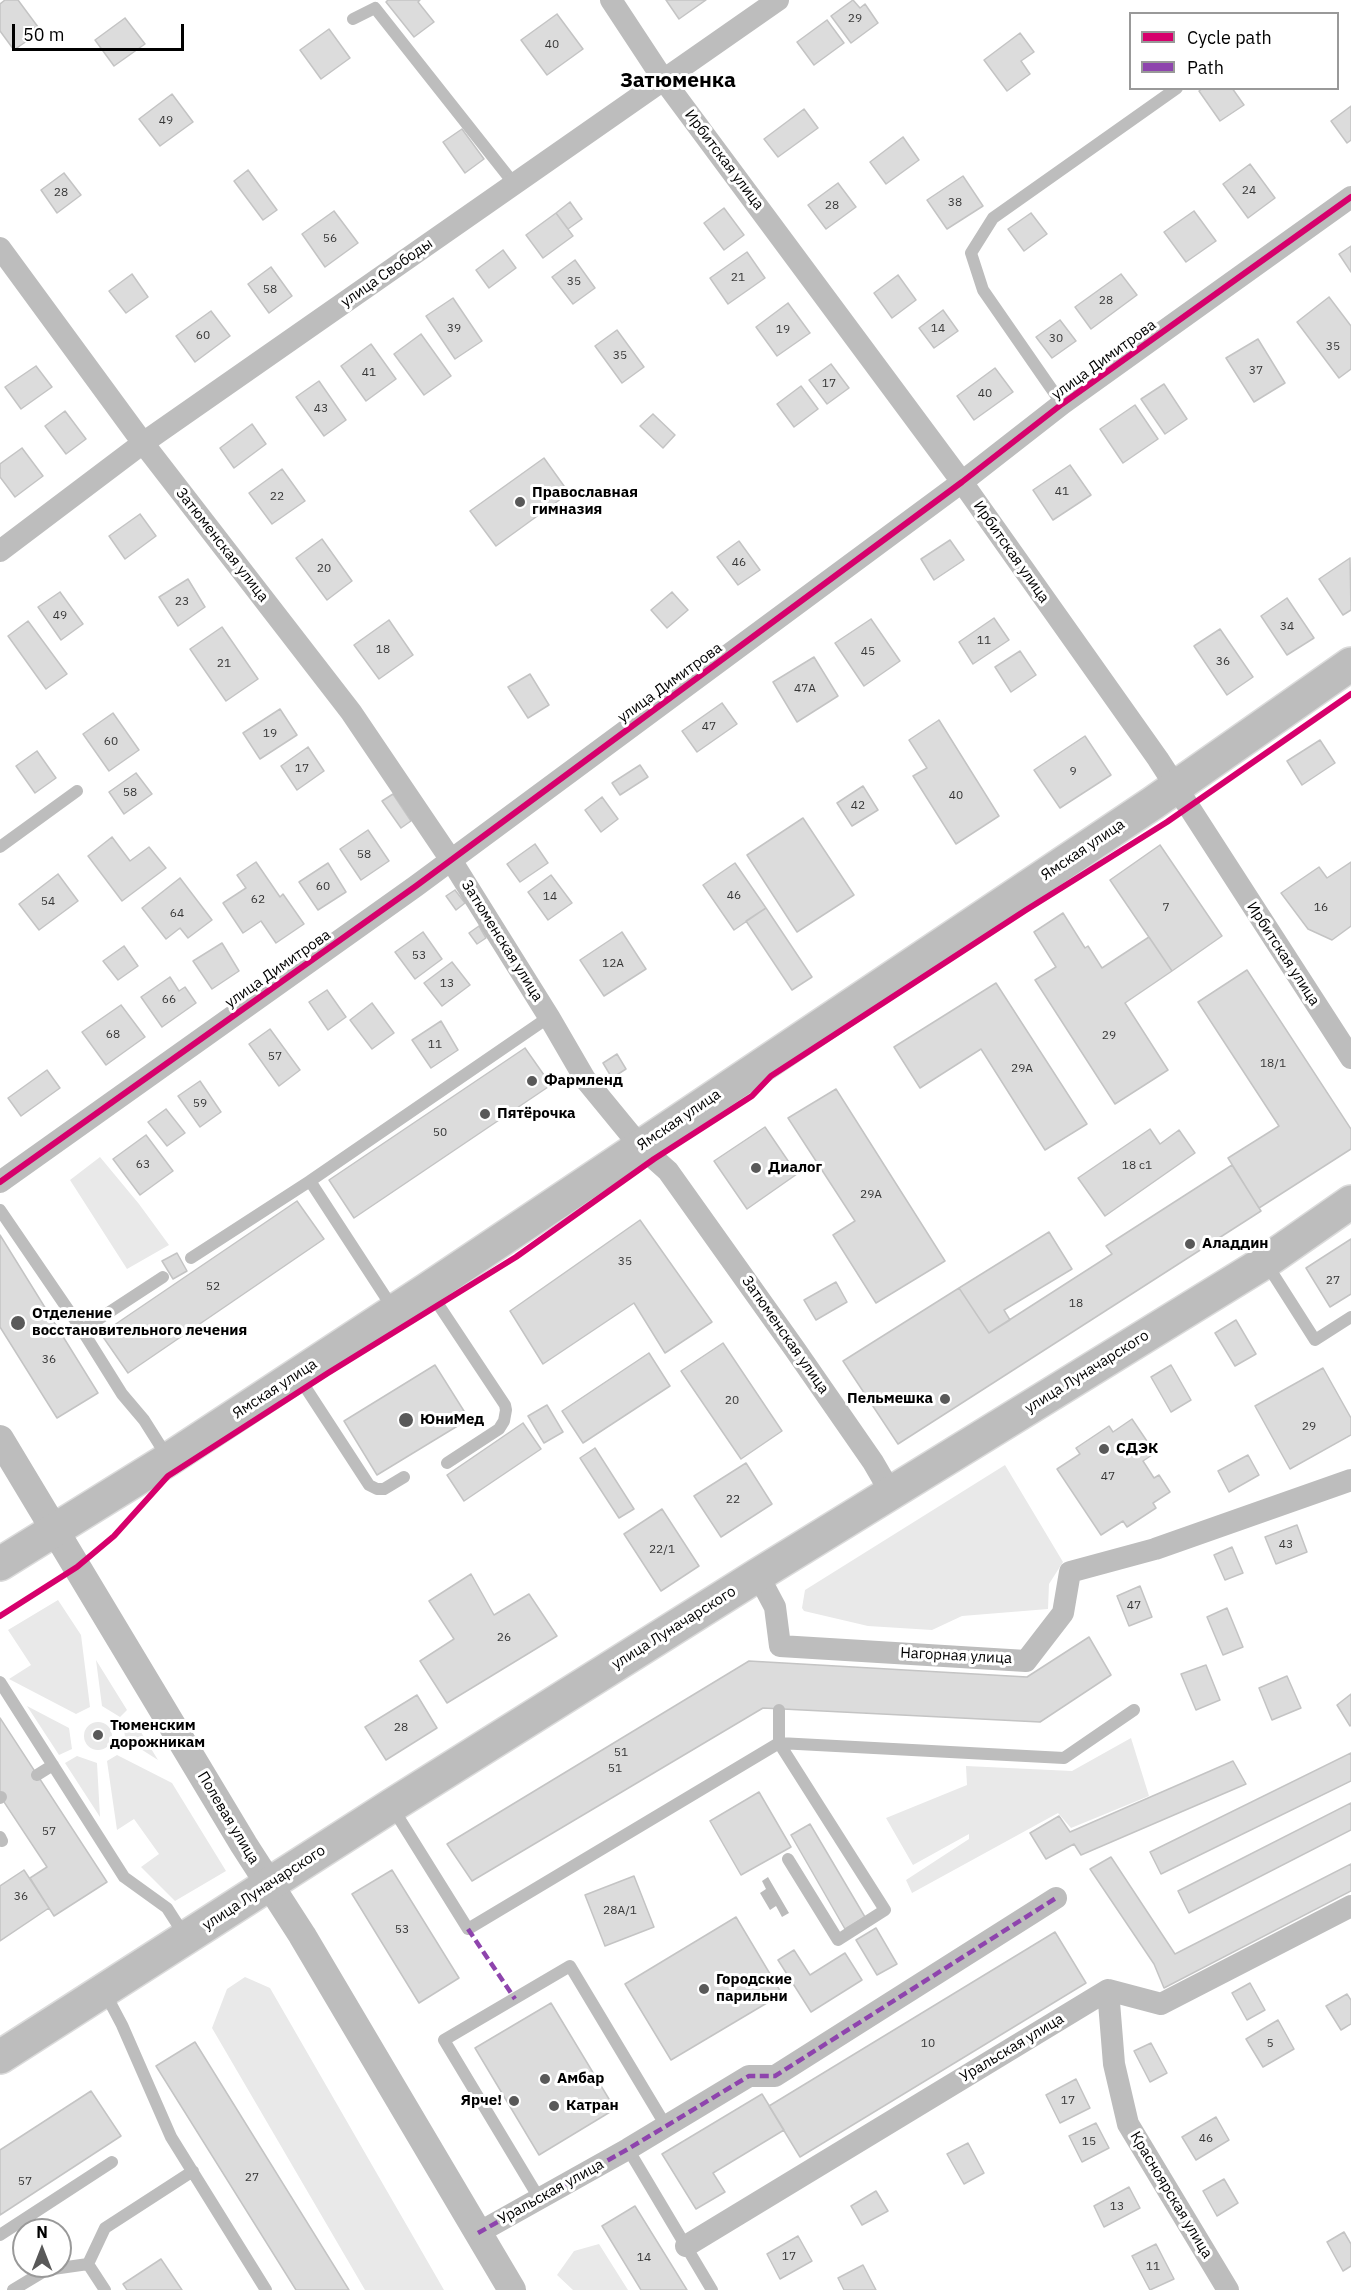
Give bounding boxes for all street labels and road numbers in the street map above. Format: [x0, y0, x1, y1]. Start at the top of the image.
street label: Ирбитская улица [681, 107, 767, 213]
street label: улица Свободы [338, 235, 436, 311]
street label: улица Димитрова [1048, 316, 1160, 404]
street label: Затюменская улица [172, 484, 272, 606]
street label: Ирбитская улица [969, 498, 1053, 606]
street label: улица Димитрова [614, 639, 726, 727]
street label: Ямская улица [1038, 815, 1128, 885]
street label: Затюменская улица [457, 877, 547, 1005]
street label: Ирбитская улица [1243, 899, 1323, 1009]
street label: улица Димитрова [222, 926, 334, 1012]
street label: Ямская улица [634, 1085, 724, 1155]
street label: Затюменская улица [738, 1273, 832, 1397]
street label: улица Луначарского [1022, 1327, 1152, 1417]
street label: Ямская улица [230, 1355, 320, 1423]
street label: улица Луначарского [609, 1583, 739, 1673]
street label: Нагорная улица [900, 1644, 1012, 1668]
street label: Полевая улица [193, 1768, 263, 1868]
street label: улица Луначарского [199, 1842, 329, 1934]
street label: Уральская улица [957, 2010, 1067, 2086]
street label: Красноярская улица [1126, 2128, 1216, 2262]
street label: Уральская улица [495, 2155, 607, 2229]

